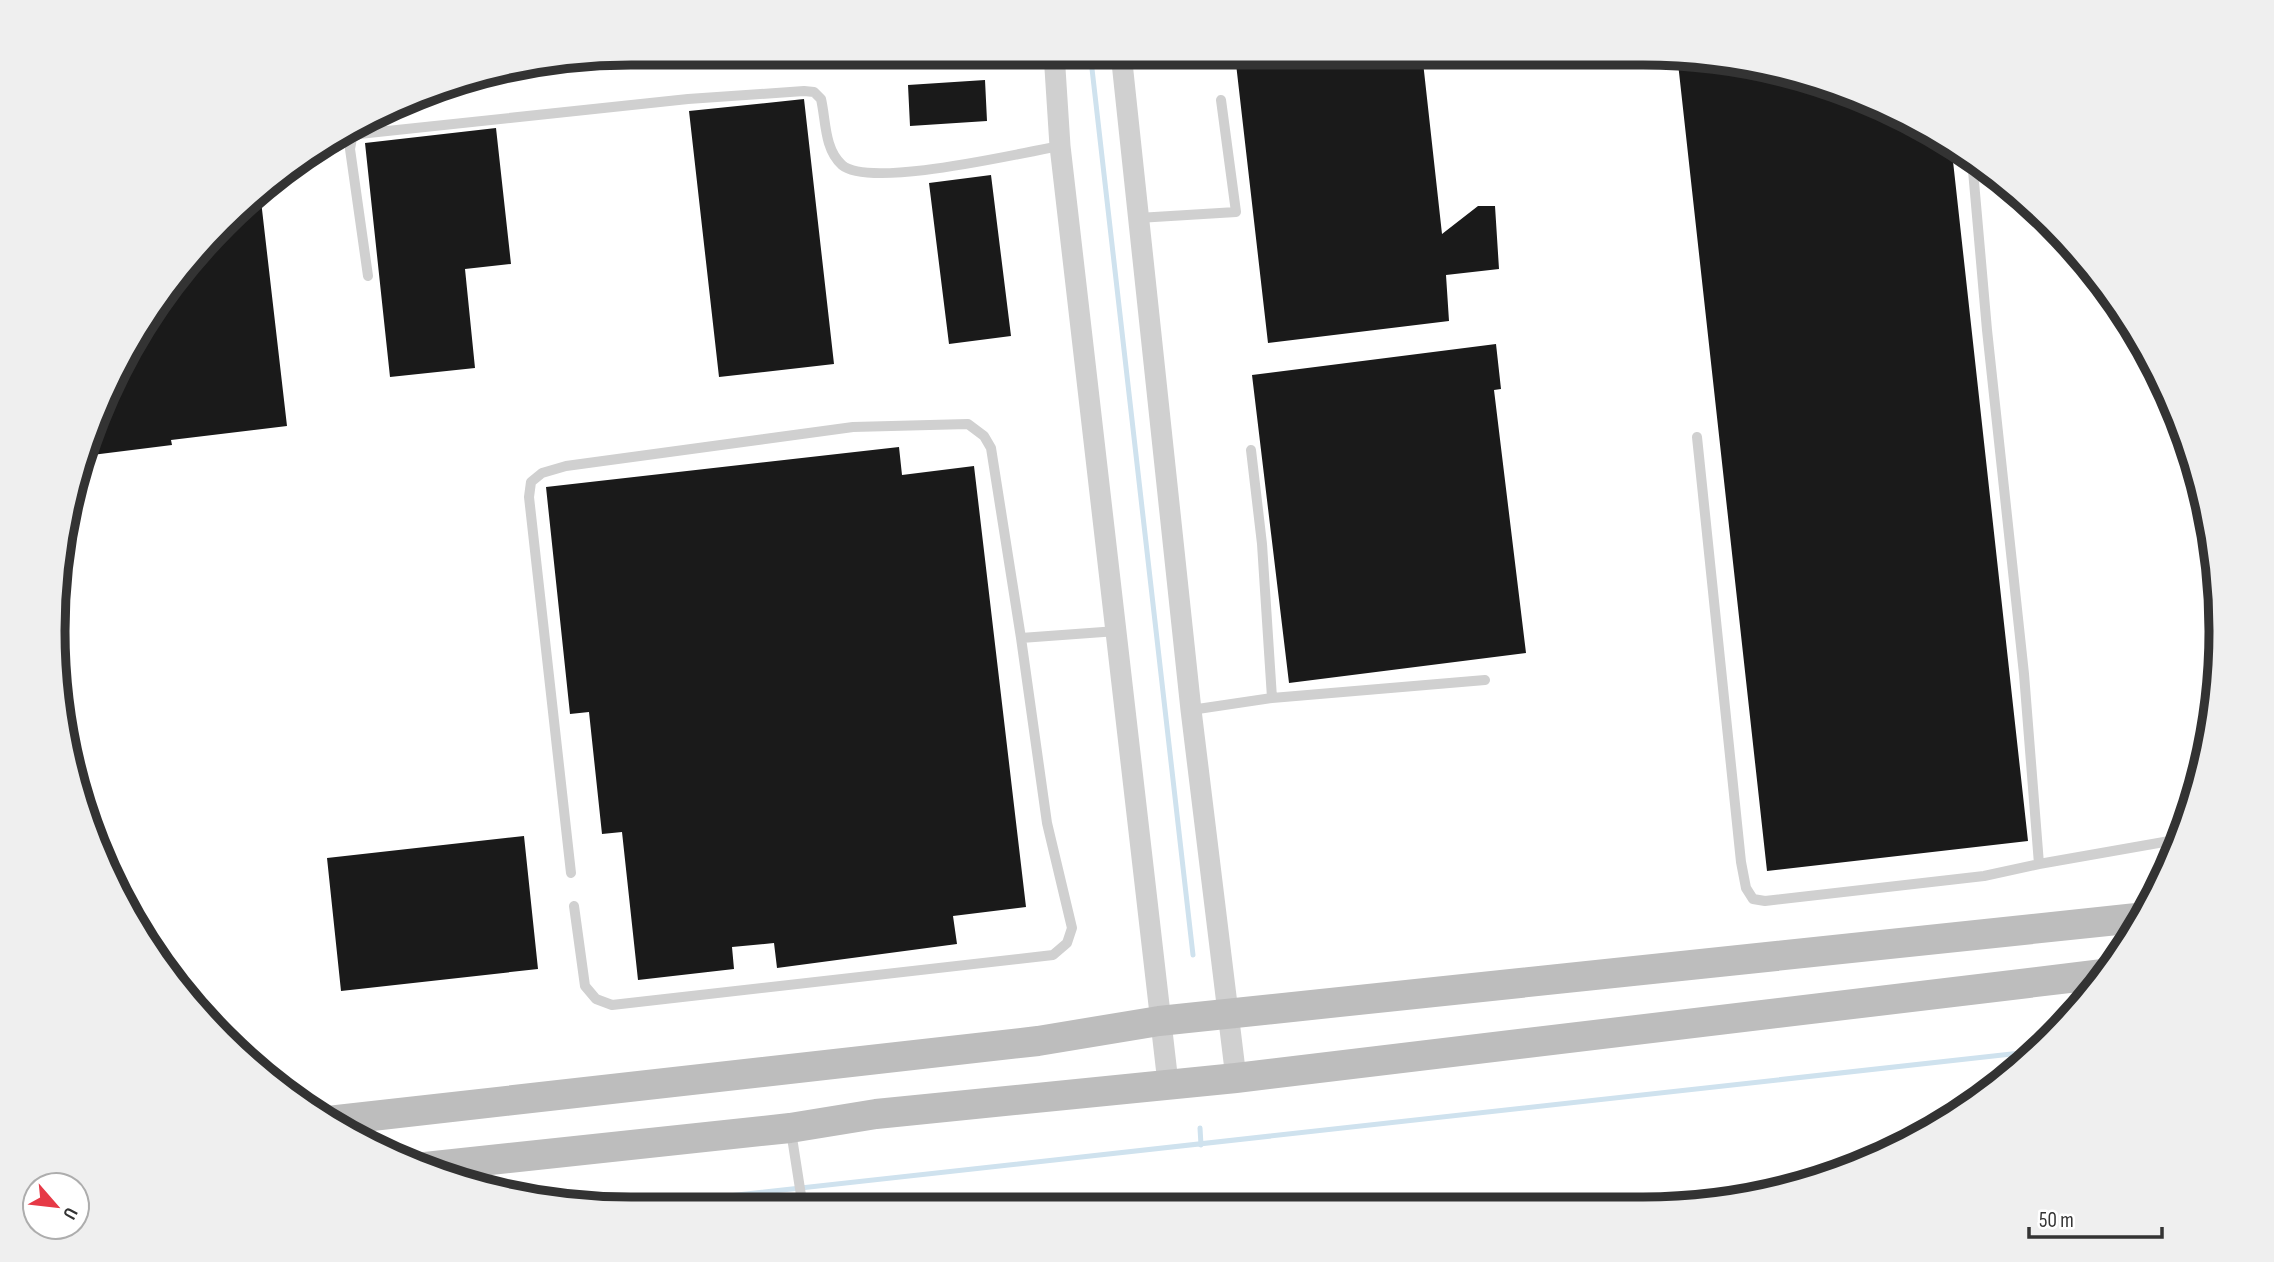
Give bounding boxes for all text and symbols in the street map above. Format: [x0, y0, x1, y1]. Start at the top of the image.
north arrow [21, 1171, 91, 1241]
scale bar [2029, 1196, 2162, 1240]
text: U [57, 1204, 82, 1223]
text: 50 m [2039, 1208, 2074, 1233]

